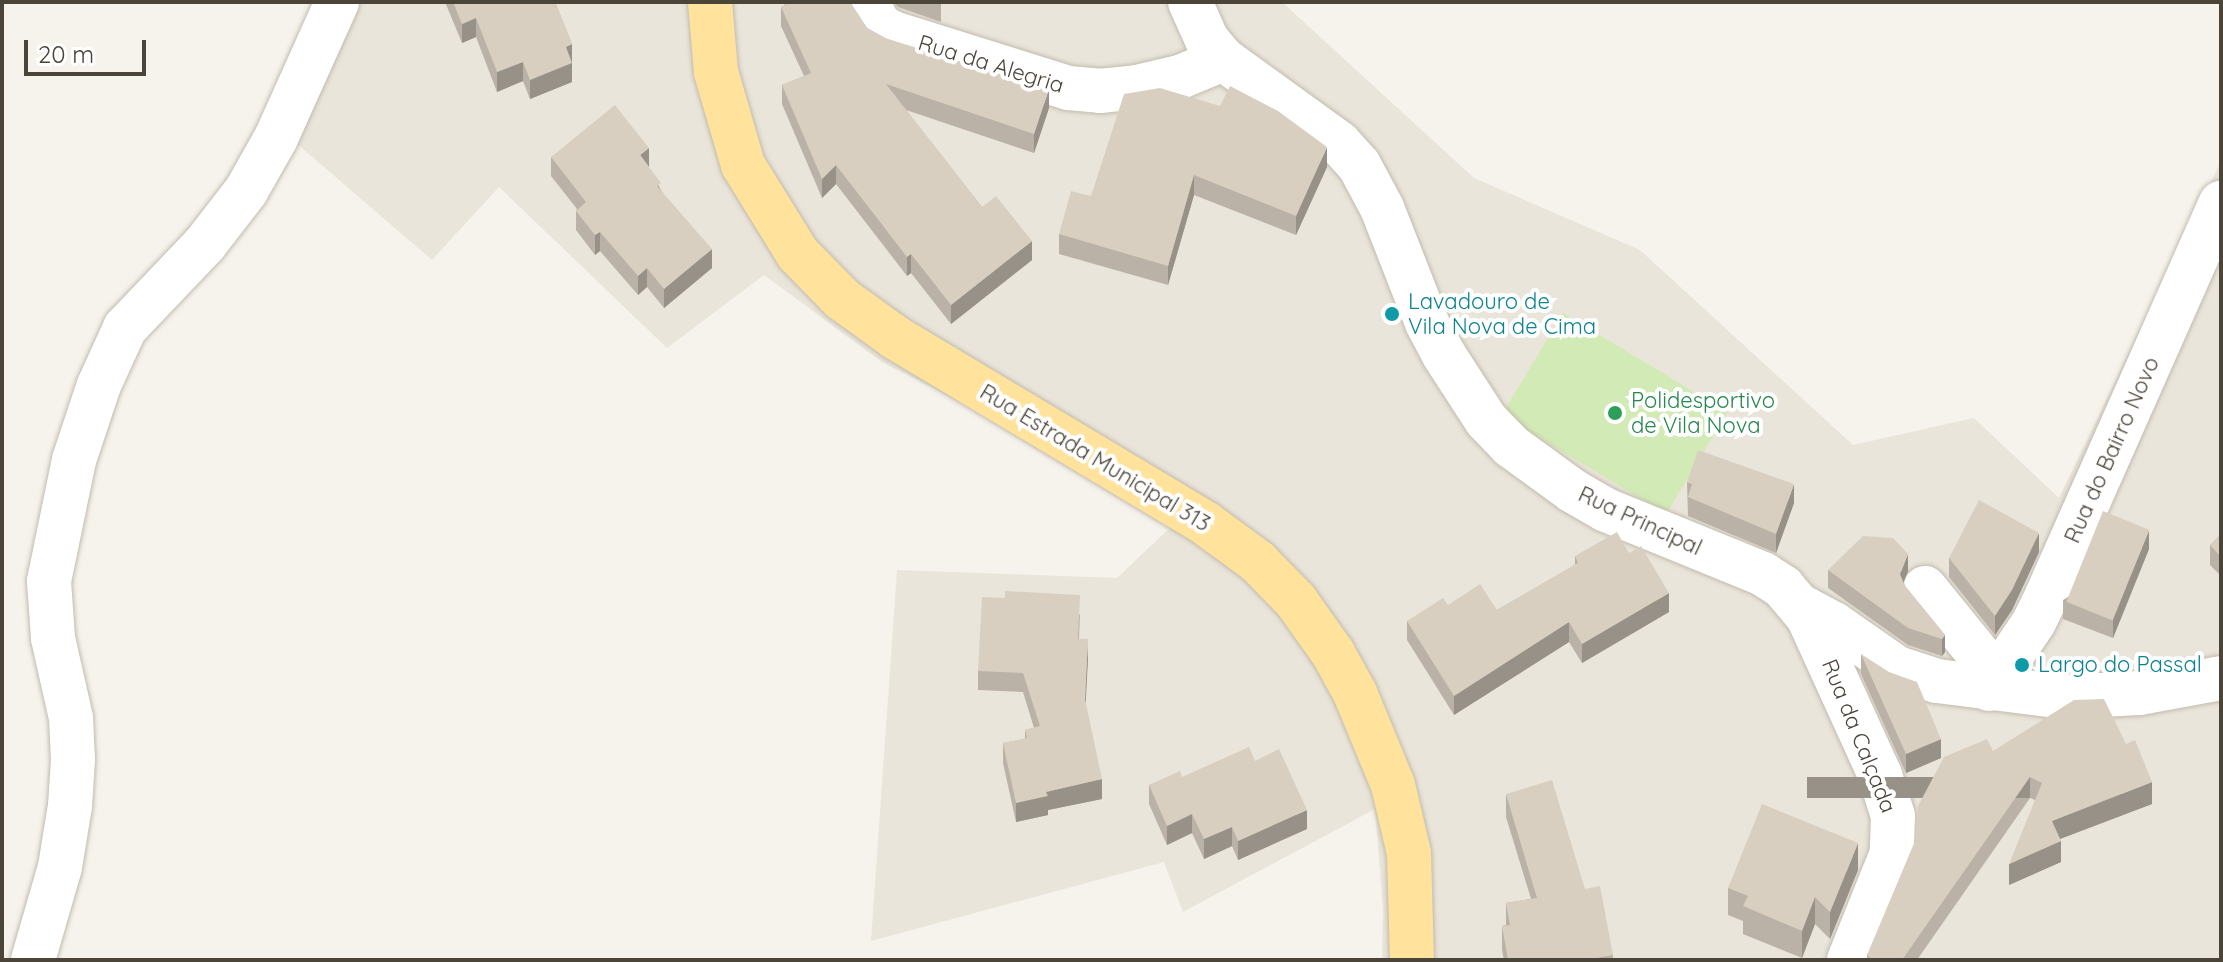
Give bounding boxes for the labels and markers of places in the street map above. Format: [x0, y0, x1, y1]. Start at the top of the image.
place label: Lavadouro de Vila Nova de Cima [1408, 288, 1596, 340]
marker: Lavadouro de Vila Nova de Cima [1383, 305, 1401, 323]
place label: Polidesportivo de Vila Nova [1631, 387, 1775, 438]
marker: Polidesportivo de Vila Nova [1606, 404, 1624, 422]
place label: Largo do Passal [2038, 652, 2202, 678]
marker: Largo do Passal [2013, 656, 2031, 674]

